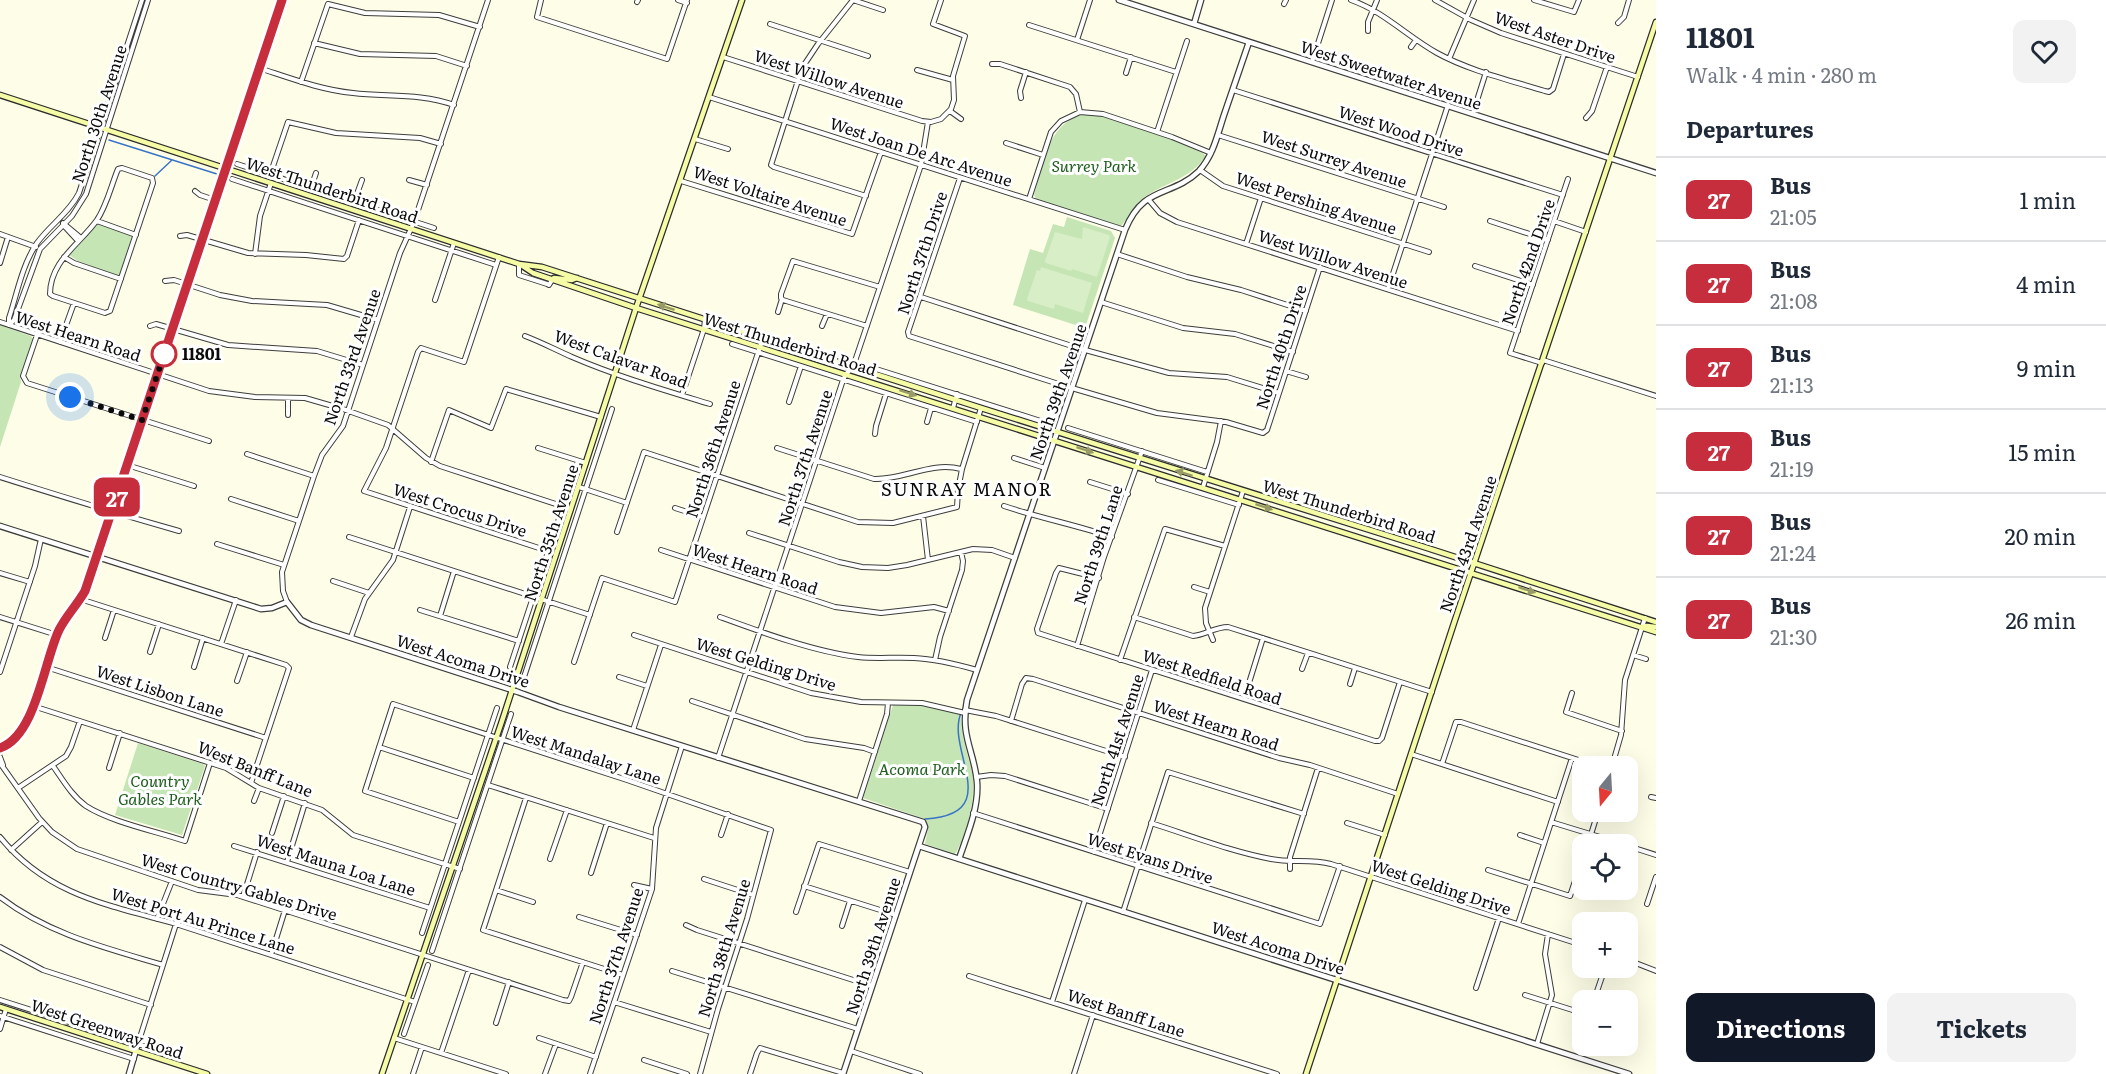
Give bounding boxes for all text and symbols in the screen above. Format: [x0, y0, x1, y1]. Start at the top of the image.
street label: West Aster Drive [1491, 4, 1619, 68]
text: 11801 [1686, 15, 1755, 57]
button: heart [2013, 20, 2076, 83]
street label: West Sweetwater Avenue [1297, 33, 1485, 115]
street label: North 30th Avenue [64, 42, 132, 186]
street label: West Willow Avenue [751, 42, 907, 114]
text: Walk · 4 min · 280 m [1686, 59, 1877, 89]
street label: West Wood Drive [1335, 98, 1467, 162]
street label: West Joan De Arc Avenue [827, 110, 1016, 192]
text: Departures [1686, 112, 1813, 145]
street label: West Surrey Avenue [1258, 123, 1410, 193]
street label: West Thunderbird Road [243, 150, 422, 228]
park label: Surrey Park [1052, 153, 1137, 177]
street label: West Voltaire Avenue [690, 159, 850, 231]
street label: West Pershing Avenue [1233, 165, 1400, 239]
text: Bus [1770, 168, 1811, 201]
text: 1 min [2019, 183, 2076, 216]
text: 27 [1708, 184, 1730, 215]
street label: North 37th Drive [890, 188, 952, 317]
street label: North 42nd Drive [1494, 195, 1560, 328]
text: 21:05 [1770, 201, 1817, 231]
street label: West Willow Avenue [1255, 222, 1411, 294]
text: Bus [1770, 252, 1811, 285]
text: 4 min [2016, 267, 2076, 300]
text: 27 [1708, 268, 1730, 299]
street label: North 40th Drive [1249, 281, 1312, 412]
street label: North 33rd Avenue [316, 285, 386, 428]
text: 21:08 [1770, 285, 1818, 315]
one-way arrow [657, 302, 675, 311]
street label: West Hearn Road [12, 303, 145, 367]
street label: West Thunderbird Road [701, 305, 880, 381]
street label: North 39th Avenue [1022, 320, 1092, 463]
street label: West Calavar Road [551, 323, 692, 394]
text: Bus [1770, 336, 1811, 369]
marker: 11801 [151, 341, 177, 367]
place label: 11801 [182, 341, 222, 365]
text: 9 min [2017, 351, 2076, 384]
text: 27 [1708, 352, 1730, 383]
text: 21:13 [1770, 369, 1814, 399]
street label: North 36th Avenue [678, 377, 746, 521]
your location [55, 382, 85, 412]
street label: North 37th Avenue [771, 386, 837, 529]
one-way arrow [899, 389, 917, 399]
text: Bus [1770, 420, 1811, 453]
text: 15 min [2008, 435, 2076, 468]
text: 27 [1708, 436, 1730, 467]
one-way arrow [1076, 445, 1094, 455]
text: 21:19 [1770, 453, 1814, 483]
street label: North 35th Avenue [517, 461, 584, 604]
one-way arrow [1175, 468, 1193, 477]
street label: West Thunderbird Road [1260, 472, 1439, 548]
street label: North 43rd Avenue [1432, 472, 1502, 616]
district label: SUNRAY MANOR [881, 475, 1053, 502]
street label: West Crocus Drive [390, 476, 530, 542]
line badge: 27 [90, 478, 144, 516]
text: 27 [106, 482, 128, 513]
street label: North 39th Lane [1066, 482, 1128, 608]
one-way arrow [1255, 503, 1273, 512]
text: Bus [1770, 504, 1811, 537]
text: 20 min [2004, 519, 2076, 552]
text: 27 [1708, 520, 1730, 551]
street label: West Hearn Road [689, 536, 822, 600]
text: 21:24 [1770, 537, 1816, 567]
one-way arrow [1518, 585, 1536, 595]
text: Bus [1770, 588, 1811, 621]
text: 26 min [2005, 603, 2076, 636]
text: 27 [1708, 604, 1730, 635]
text: 21:30 [1770, 621, 1817, 651]
street label: West Acoma Drive [393, 627, 533, 693]
street label: West Gelding Drive [693, 630, 840, 696]
street label: West Redfield Road [1139, 642, 1285, 710]
street label: West Lisbon Lane [93, 658, 227, 722]
street label: North 41st Avenue [1083, 670, 1149, 809]
street label: West Hearn Road [1150, 692, 1283, 756]
street label: West Mandalay Lane [508, 718, 665, 790]
street label: West Banff Lane [194, 734, 317, 802]
park label: Acoma Park [878, 756, 966, 780]
north arrow [1572, 756, 1638, 822]
map controls [1572, 756, 1638, 1056]
park label: Country Gables Park [118, 768, 202, 810]
street label: West Evans Drive [1084, 825, 1216, 889]
street label: West Mauna Loa Lane [254, 827, 419, 901]
button: locate [1572, 834, 1638, 900]
street label: West Country Gables Drive [138, 847, 340, 926]
street label: West Gelding Drive [1368, 852, 1514, 920]
street label: North 39th Avenue [839, 874, 906, 1017]
street label: North 38th Avenue [691, 876, 756, 1020]
street label: West Port Au Prince Lane [108, 881, 298, 959]
street label: North 37th Avenue [582, 884, 648, 1027]
button: + [1572, 912, 1638, 978]
street label: West Acoma Drive [1208, 914, 1348, 980]
street label: West Banff Lane [1064, 982, 1188, 1042]
button: − [1572, 990, 1638, 1056]
street label: West Greenway Road [28, 992, 187, 1064]
button: Directions [1686, 993, 1875, 1062]
button: Tickets [1887, 993, 2076, 1062]

